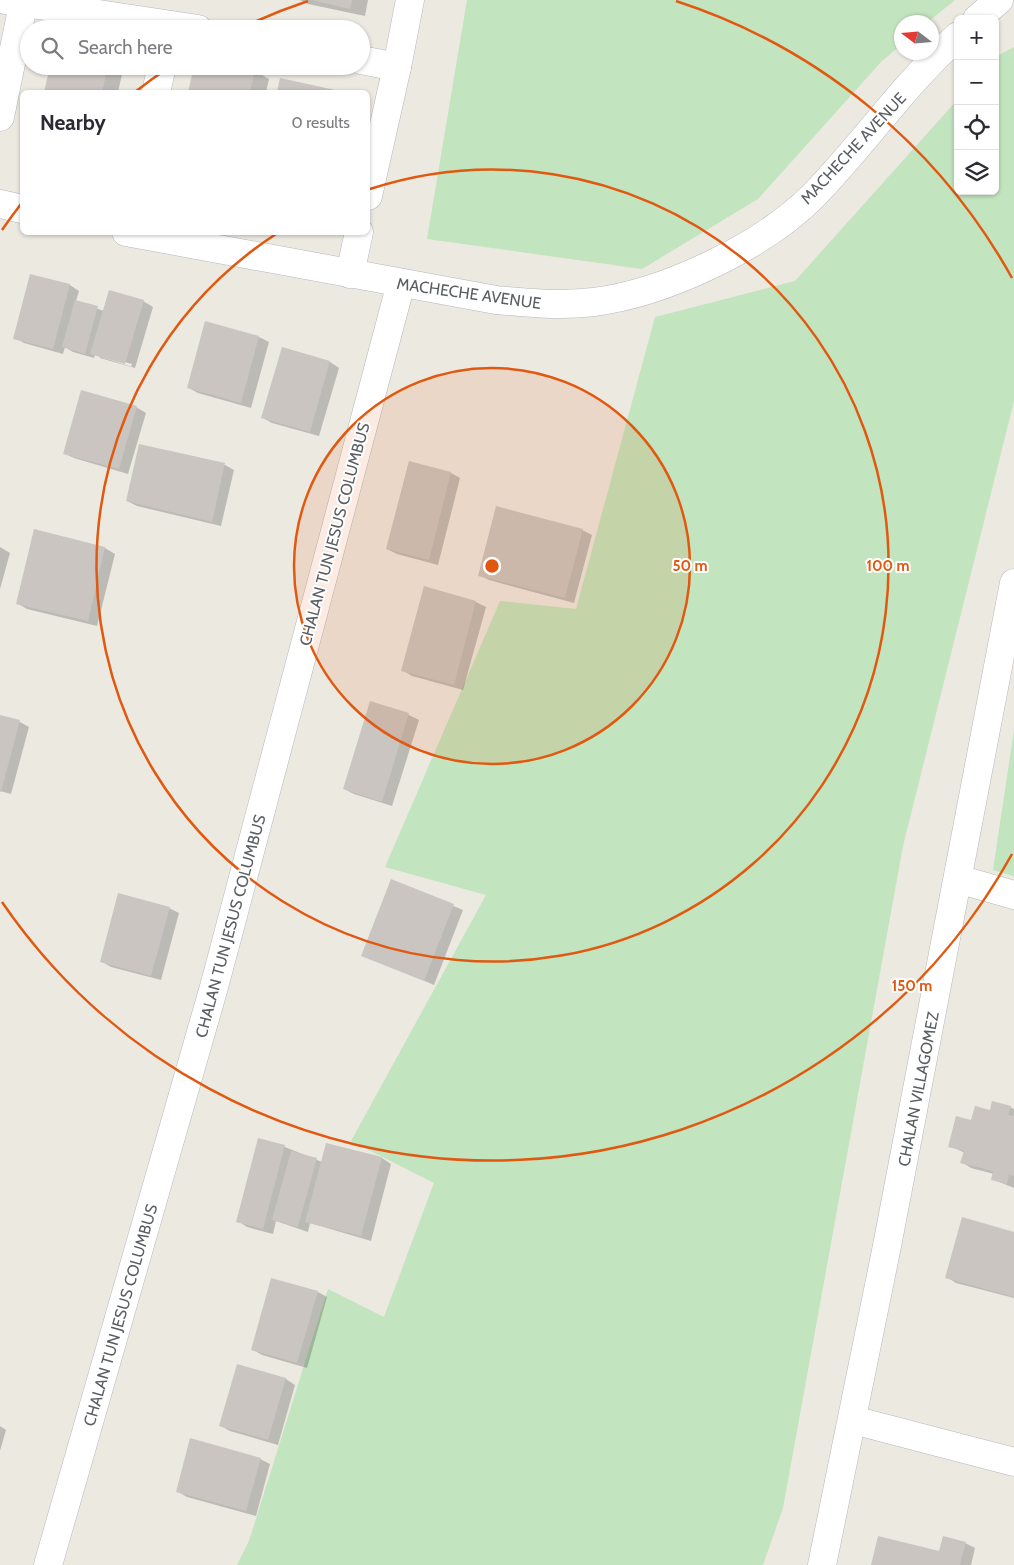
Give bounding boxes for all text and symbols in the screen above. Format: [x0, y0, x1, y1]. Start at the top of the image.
north arrow [894, 15, 939, 60]
map controls [954, 15, 999, 195]
button: + [954, 15, 999, 60]
search box [20, 20, 370, 75]
icon: search [38, 34, 66, 62]
text: Search here [78, 36, 172, 59]
button: − [954, 60, 999, 105]
street label: MACHECHE AVENUE [797, 89, 910, 208]
button: locate [954, 105, 999, 150]
text: Nearby [40, 110, 106, 135]
text: 0 results [291, 113, 350, 132]
button: layers [954, 150, 999, 195]
street label: MACHECHE AVENUE [396, 274, 542, 313]
street label: CHALAN TUN JESUS COLUMBUS [296, 421, 373, 648]
centre of rings [483, 557, 501, 575]
text: 50 m [672, 557, 708, 575]
text: 100 m [866, 557, 910, 575]
street label: CHALAN TUN JESUS COLUMBUS [192, 813, 269, 1040]
text: 150 m [892, 977, 932, 995]
street label: CHALAN VILLAGOMEZ [894, 1010, 943, 1168]
street label: CHALAN TUN JESUS COLUMBUS [80, 1202, 161, 1428]

